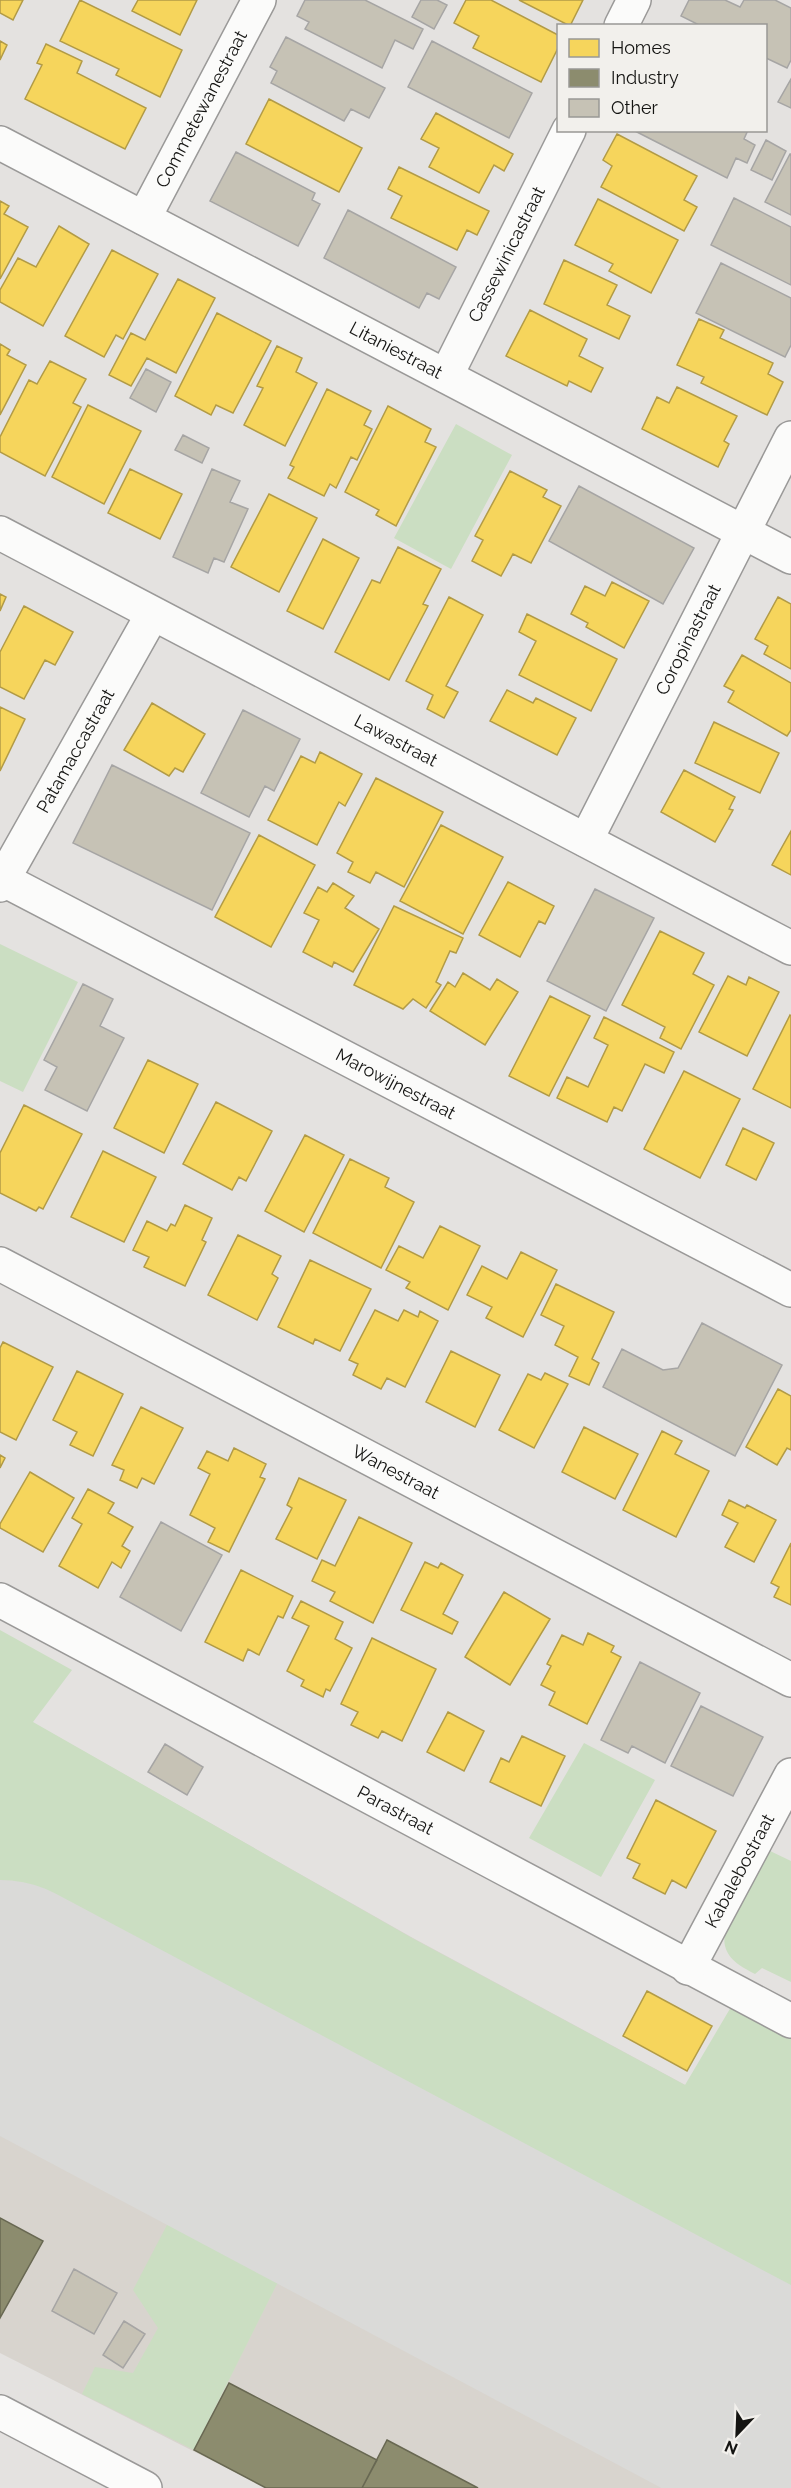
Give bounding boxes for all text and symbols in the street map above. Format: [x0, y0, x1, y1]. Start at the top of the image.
legend [557, 24, 767, 132]
street label: Commetewanestraat [151, 27, 251, 191]
text: Homes [611, 37, 671, 58]
text: Industry [611, 67, 679, 88]
text: Other [611, 97, 659, 118]
street label: Cassewinicastraat [464, 183, 549, 326]
street label: Litaniestraat [346, 317, 446, 383]
street label: Coropinastraat [651, 580, 725, 698]
street label: Patamaccastraat [32, 685, 118, 816]
street label: Lawastraat [351, 710, 441, 771]
street label: Marowijnestraat [332, 1044, 459, 1123]
street label: Wanestraat [349, 1440, 443, 1503]
street label: Parastraat [354, 1781, 438, 1839]
street label: Kabalebostraat [700, 1810, 778, 1931]
north arrow [707, 2404, 767, 2464]
text: N [722, 2436, 741, 2458]

